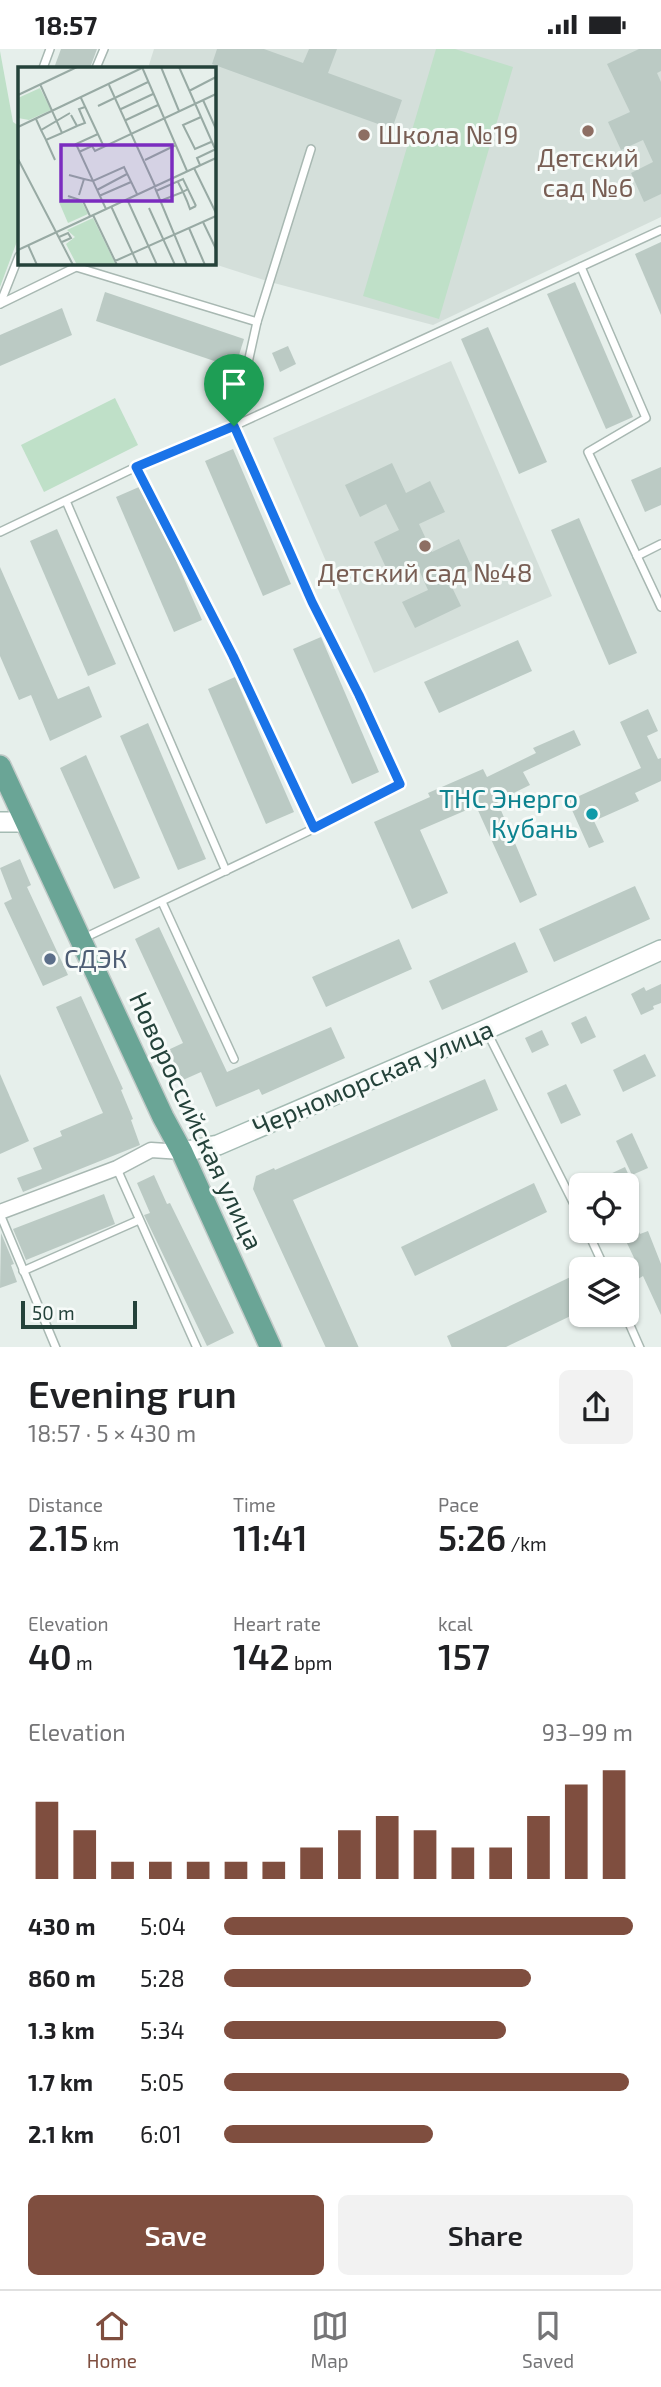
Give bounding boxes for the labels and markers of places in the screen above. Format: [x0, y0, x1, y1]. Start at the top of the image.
place label: Школа №19 [378, 118, 518, 149]
marker: Детский сад №6 [580, 123, 596, 139]
marker: Школа №19 [356, 127, 372, 143]
place label: Детский сад №6 [537, 141, 639, 202]
pin [204, 354, 264, 426]
marker: Детский сад №48 [417, 538, 433, 554]
place label: Детский сад №48 [318, 556, 532, 587]
place label: ТНС Энерго Кубань [439, 782, 578, 844]
marker: ТНС Энерго Кубань [584, 806, 600, 822]
place label: СДЭК [64, 942, 127, 973]
marker: СДЭК [42, 951, 58, 967]

